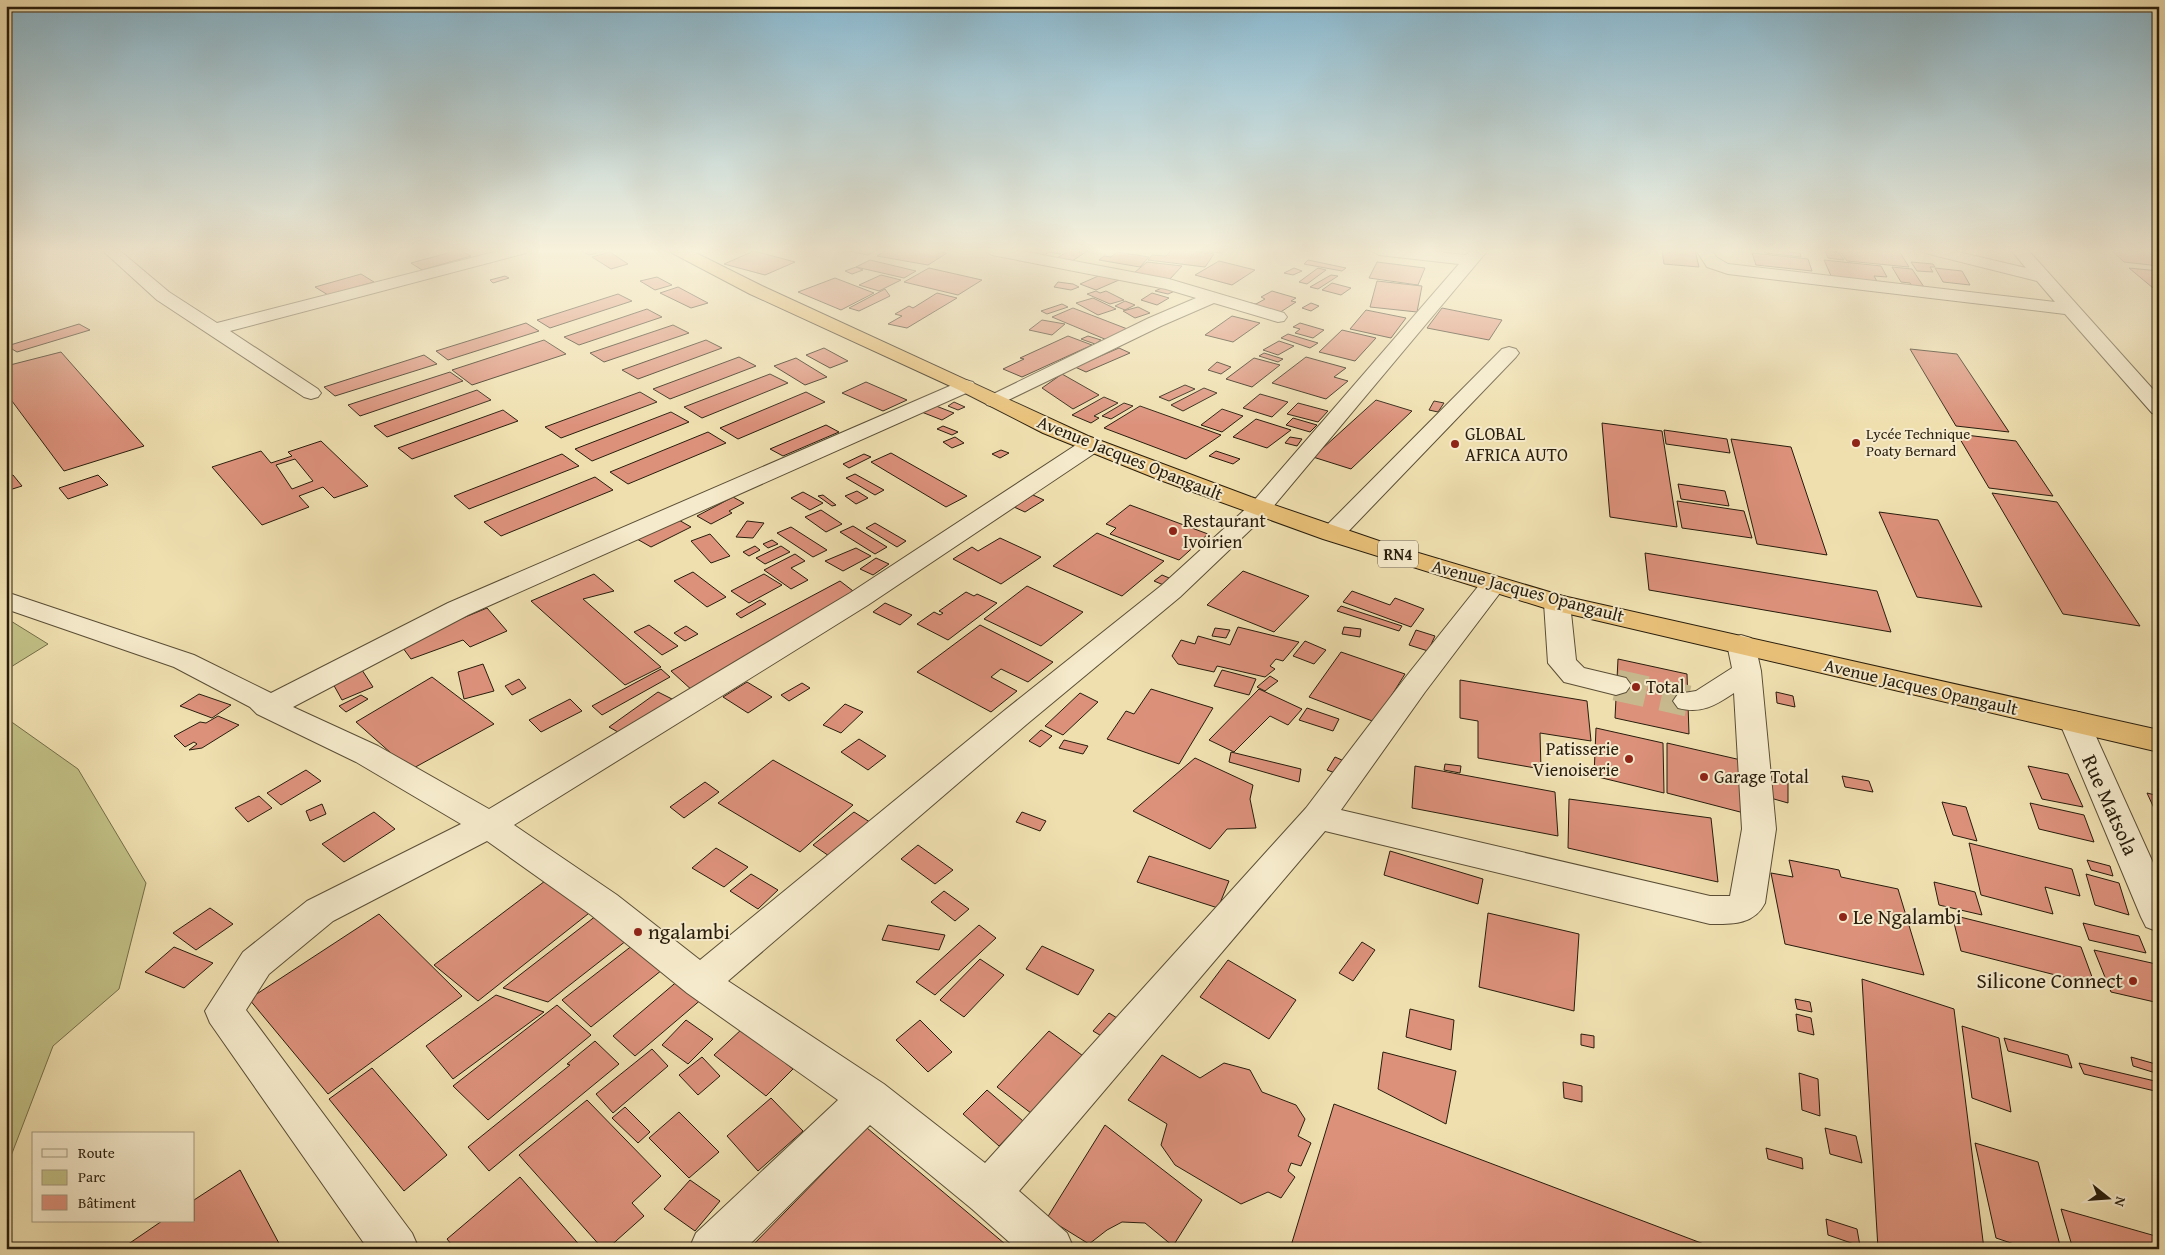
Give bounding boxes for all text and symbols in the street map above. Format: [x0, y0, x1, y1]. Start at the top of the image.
street label: Avenue Jacques Opangault [1033, 408, 1228, 507]
place label: GLOBAL AFRICA AUTO [1465, 420, 1568, 468]
place label: Lycée Technique Poaty Bernard [1866, 423, 1970, 461]
marker: Lycée Technique Poaty Bernard [1850, 437, 1862, 449]
marker: GLOBAL AFRICA AUTO [1449, 438, 1461, 450]
place label: Restaurant Ivoirien [1183, 507, 1266, 555]
marker: Restaurant Ivoirien [1167, 525, 1179, 537]
road number: RN4 [1378, 540, 1418, 568]
street label: Avenue Jacques Opangault [1429, 552, 1628, 629]
street label: Avenue Jacques Opangault [1822, 651, 2021, 722]
place label: Total [1646, 673, 1685, 700]
marker: Total [1630, 681, 1642, 693]
place label: Patisserie Vienoiserie [1533, 735, 1619, 783]
street label: Rue Matsola [2074, 749, 2146, 860]
marker: Patisserie Vienoiserie [1623, 753, 1635, 765]
place label: Garage Total [1714, 763, 1809, 790]
marker: Garage Total [1698, 771, 1710, 783]
place label: Le Ngalambi [1853, 901, 1962, 932]
marker: Le Ngalambi [1837, 911, 1849, 923]
place label: ngalambi [648, 916, 730, 947]
marker: ngalambi [632, 926, 644, 938]
place label: Silicone Connect [1976, 965, 2124, 996]
marker: Silicone Connect [2127, 975, 2139, 987]
legend [32, 1132, 195, 1222]
text: Route [78, 1142, 115, 1163]
text: Parc [78, 1166, 106, 1187]
north arrow [2082, 1172, 2132, 1222]
text: Bâtiment [78, 1192, 137, 1213]
text: N [2109, 1194, 2131, 1210]

